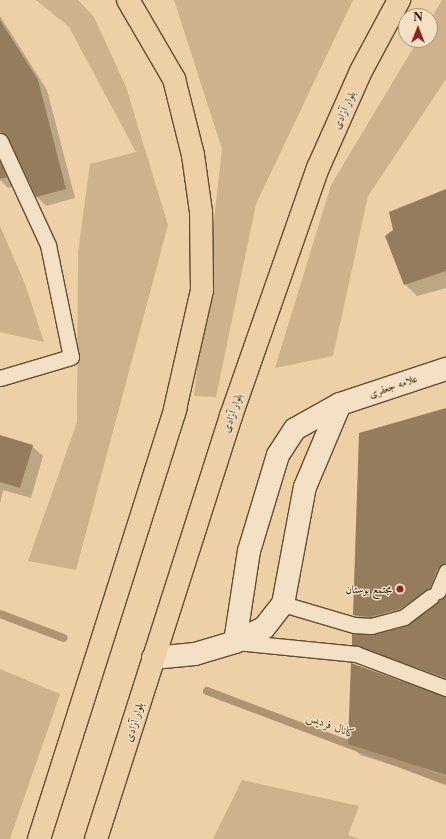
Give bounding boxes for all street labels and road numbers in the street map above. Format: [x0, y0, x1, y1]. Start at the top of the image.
street label: بلوار آزادی [330, 89, 358, 131]
street label: علامه جعفری [367, 371, 419, 401]
street label: بلوار آزادی [219, 392, 245, 434]
street label: بلوار آزادی [122, 701, 146, 743]

